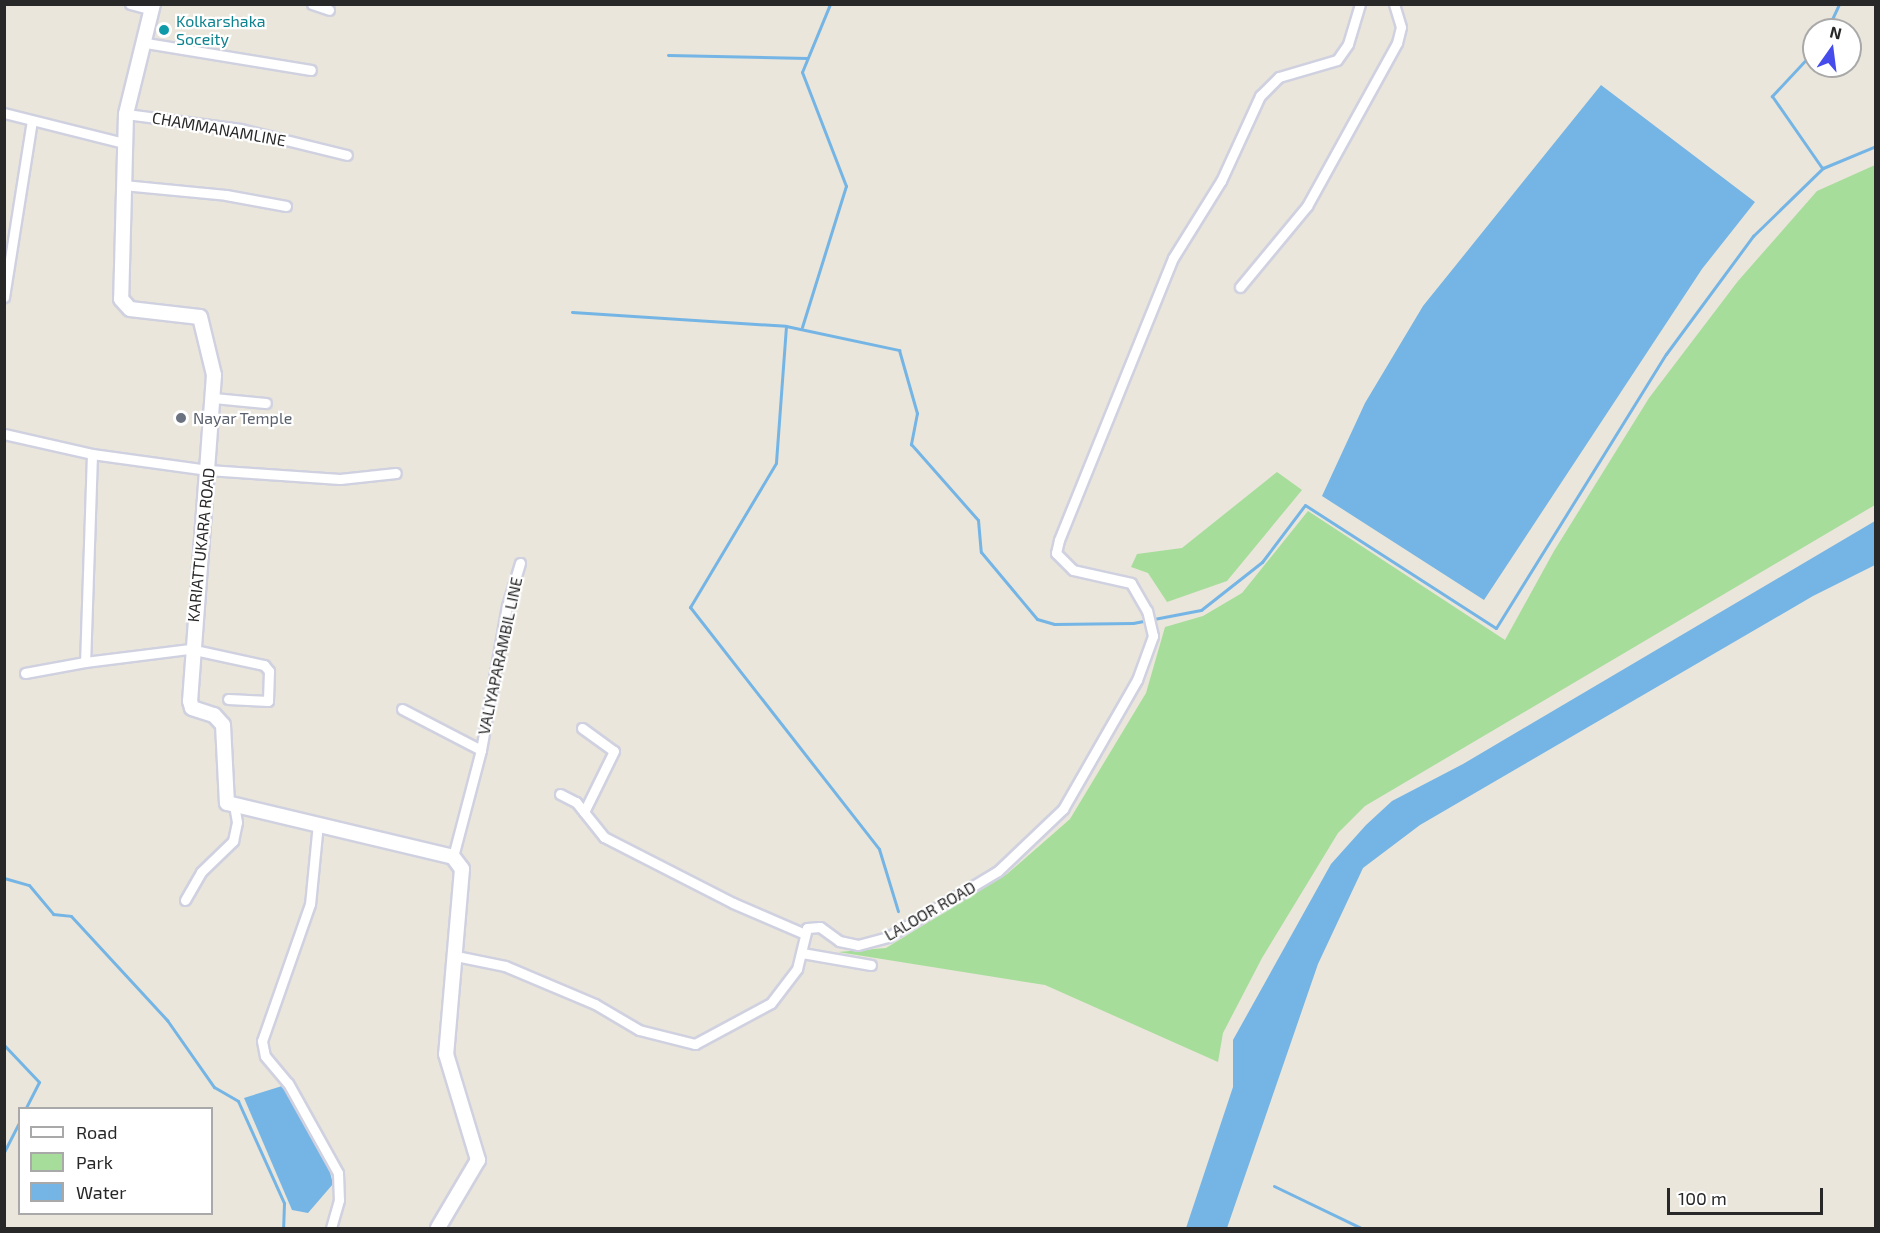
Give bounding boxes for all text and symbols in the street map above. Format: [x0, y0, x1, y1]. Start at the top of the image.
place label: Kolkarshaka Soceity [176, 11, 266, 49]
north arrow [1802, 18, 1862, 78]
text: N [1828, 21, 1844, 43]
marker: Kolkarshaka Soceity [157, 23, 171, 37]
street label: CHAMMANAMLINE [151, 108, 287, 150]
place label: Nayar Temple [193, 408, 293, 428]
marker: Nayar Temple [174, 411, 188, 425]
street label: KARIATTUKARA ROAD [183, 467, 219, 623]
street label: VALIYAPARAMBIL LINE [474, 575, 526, 737]
street label: LALOOR ROAD [881, 877, 979, 945]
legend [18, 1107, 213, 1215]
text: Road [76, 1121, 117, 1143]
text: Park [76, 1151, 113, 1173]
scale bar [1670, 1176, 1826, 1214]
text: Water [76, 1181, 126, 1203]
text: 100 m [1678, 1187, 1727, 1209]

